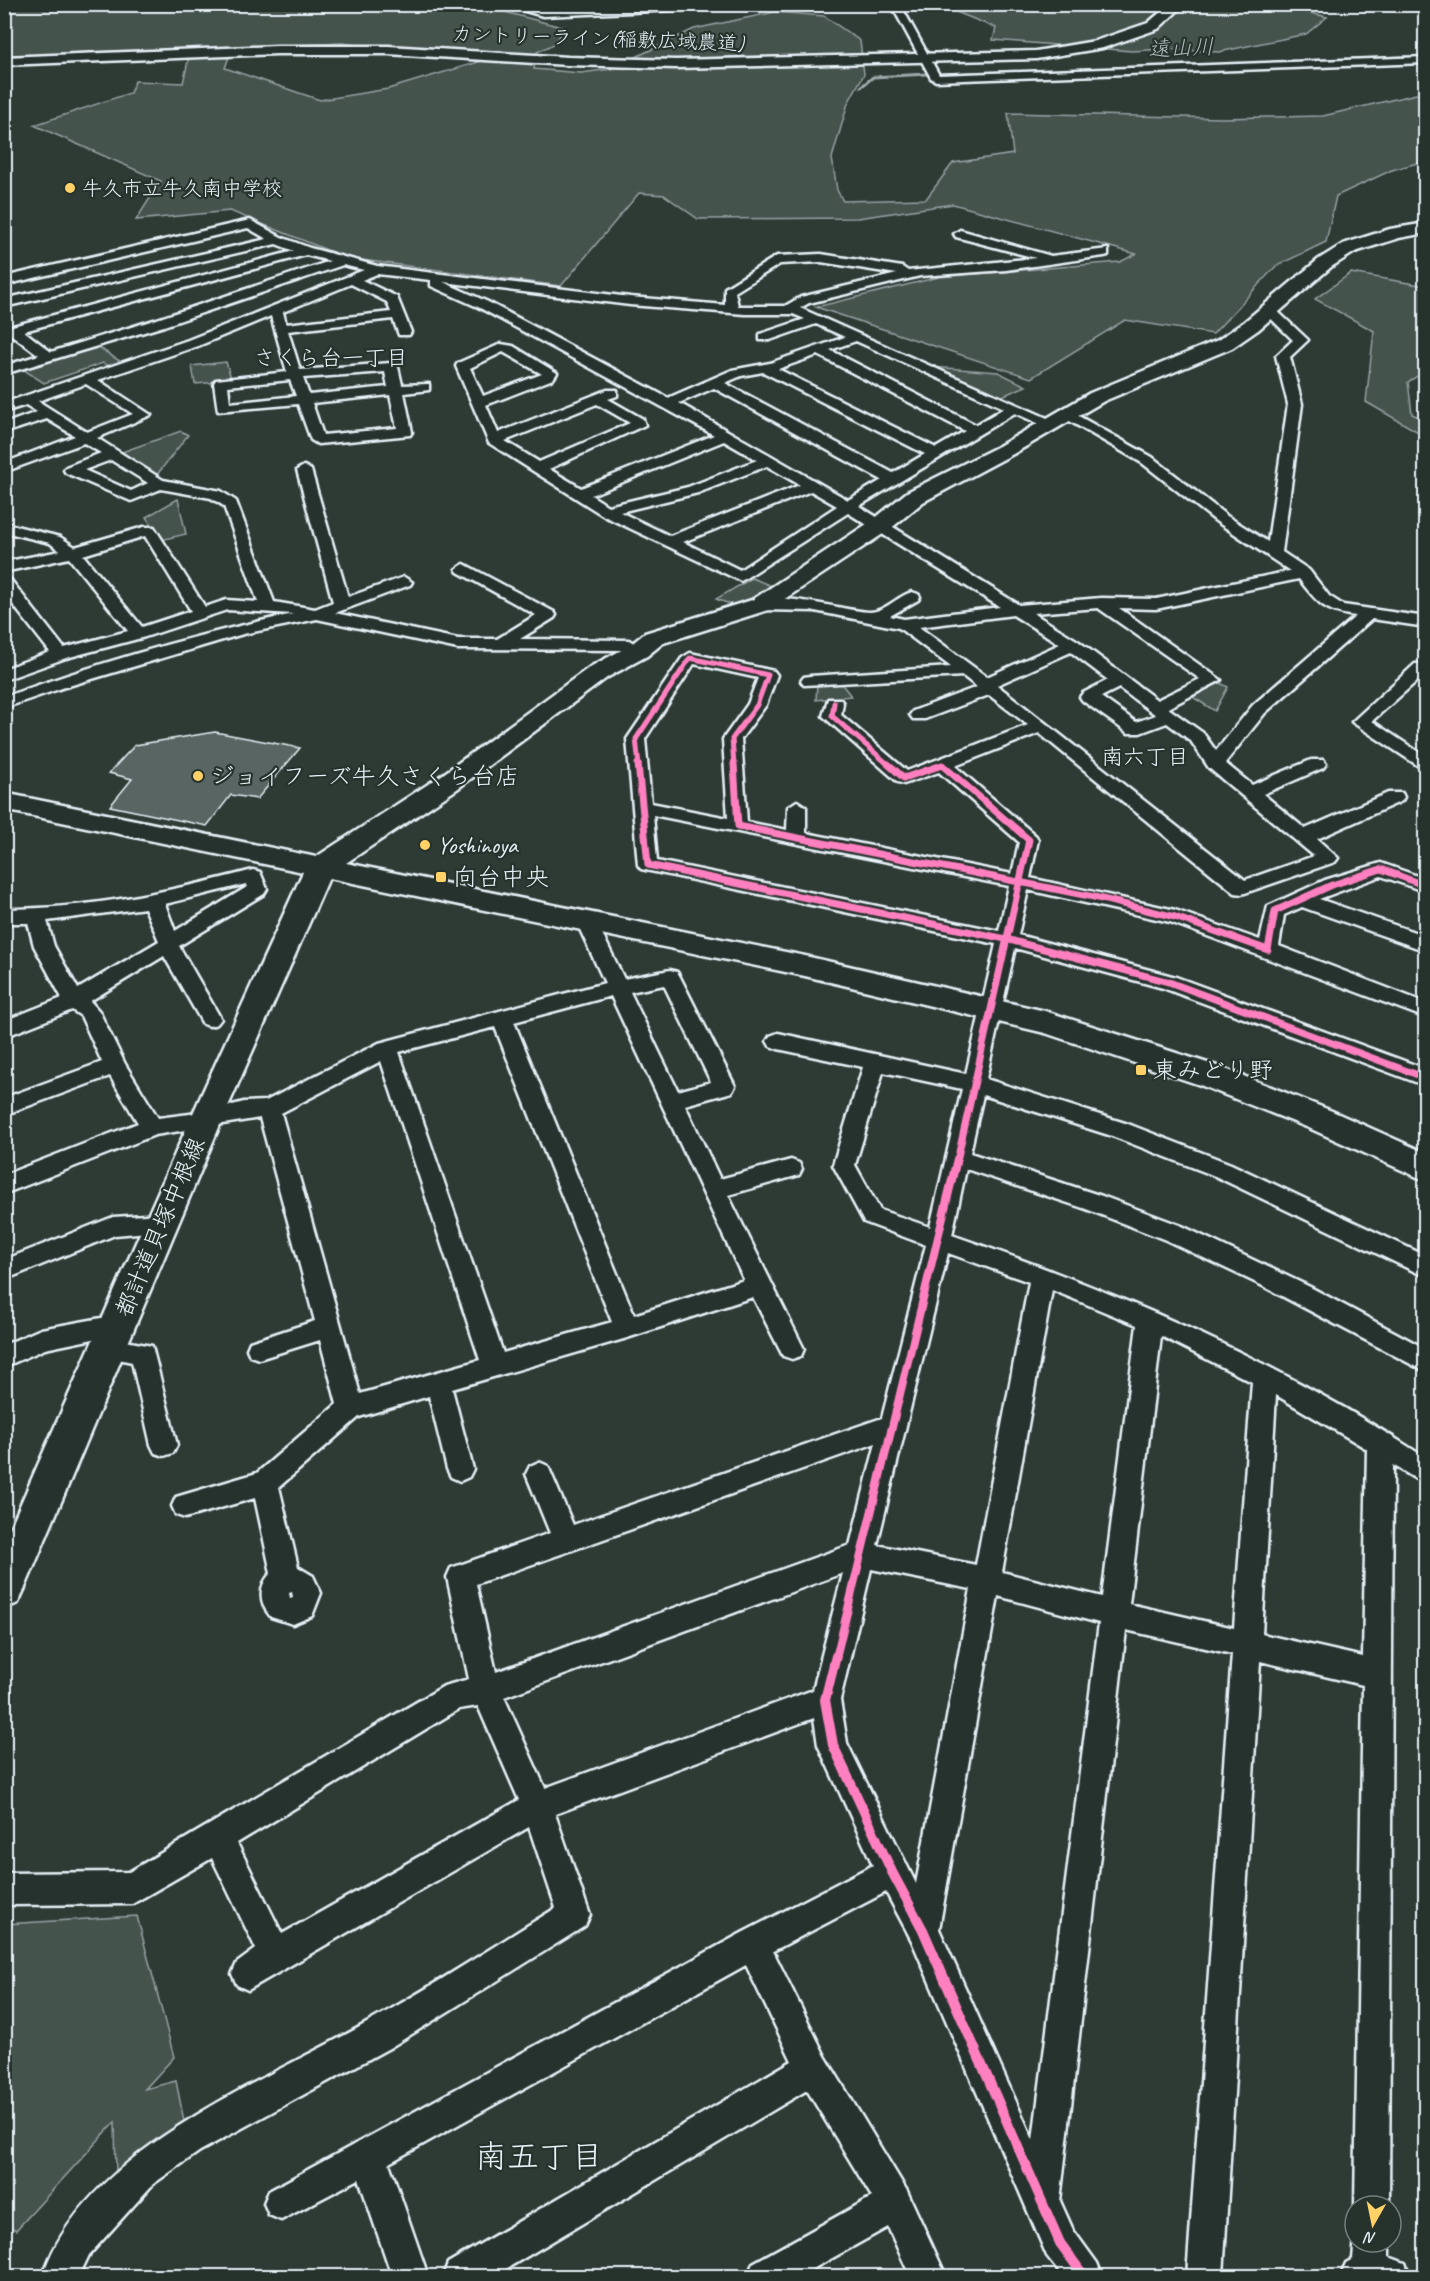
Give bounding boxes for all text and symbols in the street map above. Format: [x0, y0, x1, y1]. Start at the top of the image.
street label: カントリーライン(稲敷広域農道) [451, 21, 746, 56]
water label: 遠山川 [1148, 33, 1215, 63]
place label: 牛久市立牛久南中学校 [82, 176, 282, 201]
marker: 牛久市立牛久南中学校 [63, 181, 77, 195]
district label: さくら台一丁目 [254, 344, 408, 372]
district label: 南六丁目 [1101, 743, 1189, 771]
place label: ジョイフーズ牛久さくら台店 [210, 761, 520, 791]
marker: ジョイフーズ牛久さくら台店 [191, 769, 205, 783]
place label: Yoshinoya [437, 830, 519, 860]
marker: Yoshinoya [418, 838, 432, 852]
place label: 向台中央 [453, 862, 549, 892]
marker: 向台中央 [434, 870, 448, 884]
place label: 東みどり野 [1153, 1055, 1273, 1085]
marker: 東みどり野 [1134, 1063, 1148, 1077]
street label: 都計道貝塚中根線 [109, 1133, 211, 1321]
district label: 南五丁目 [475, 2136, 603, 2177]
north arrow [1343, 2194, 1403, 2254]
text: N [1361, 2227, 1377, 2248]

